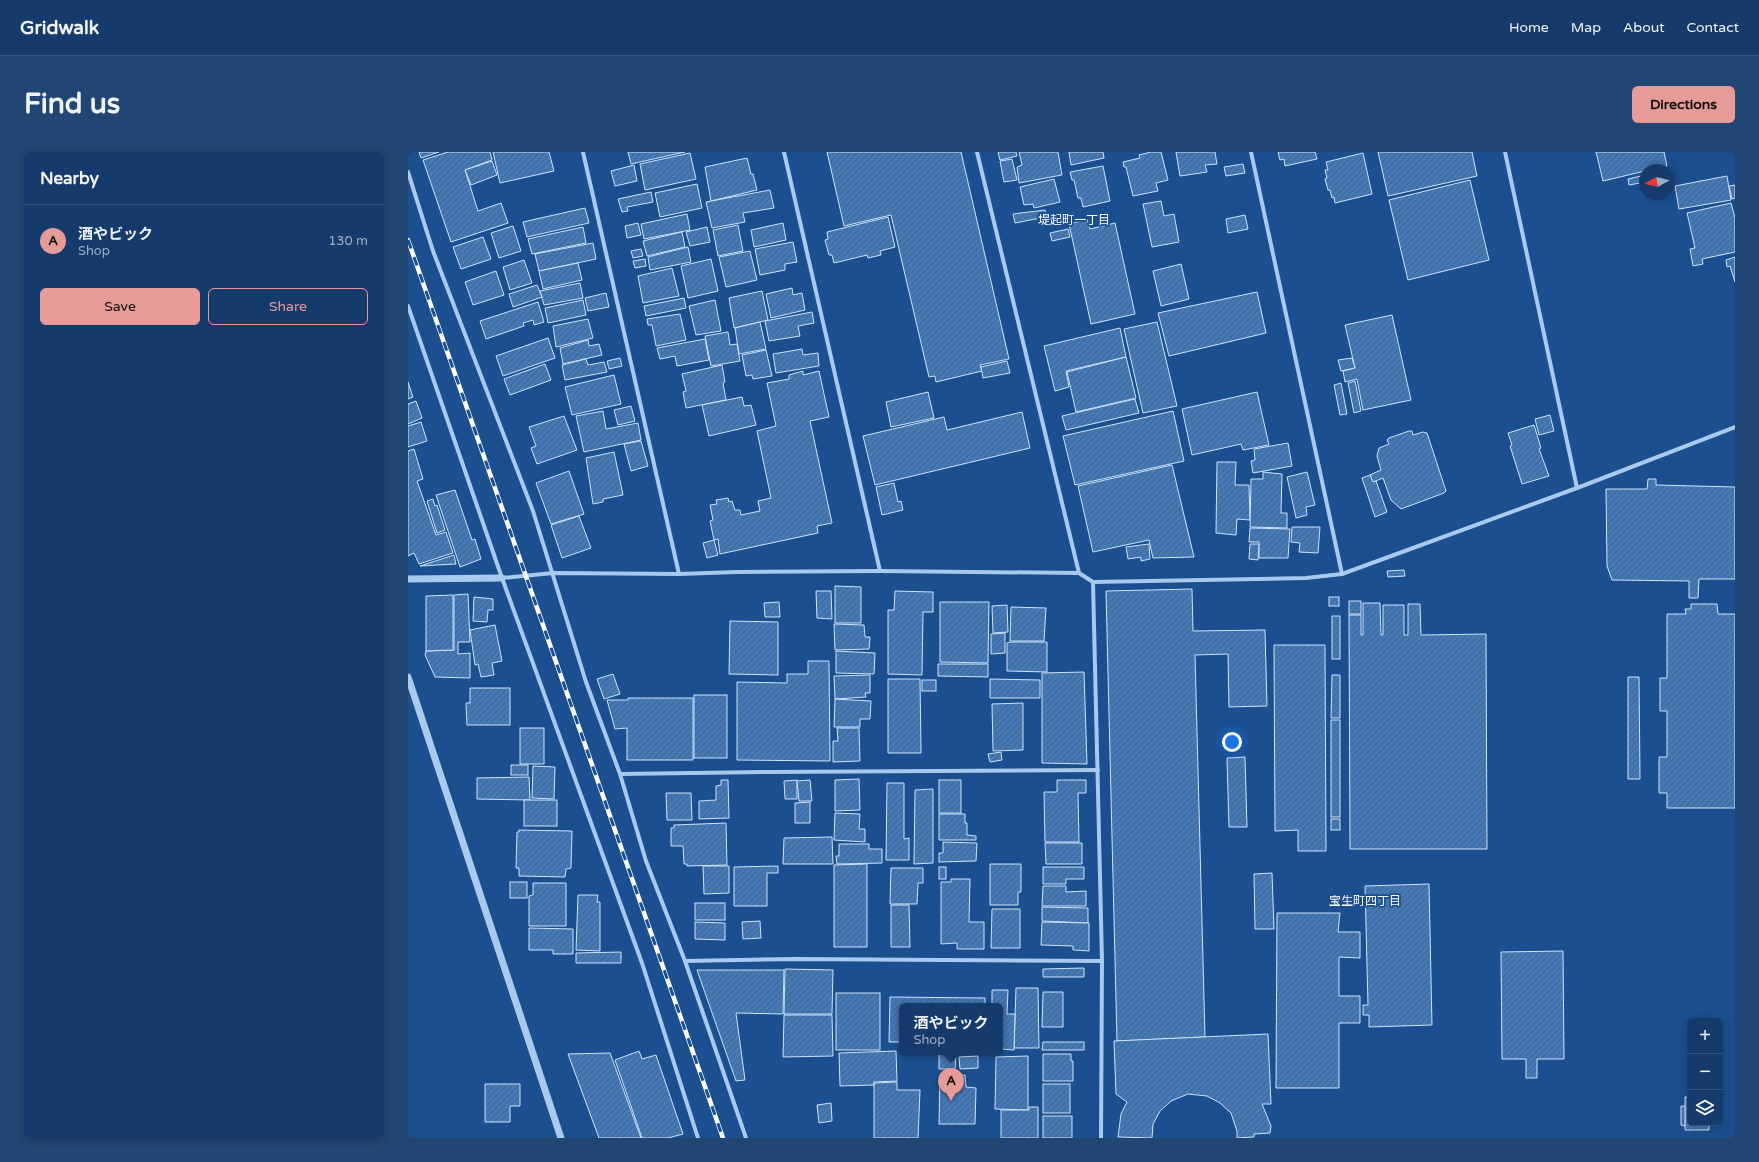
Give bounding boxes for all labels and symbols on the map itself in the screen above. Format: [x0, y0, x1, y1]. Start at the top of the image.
north arrow [1639, 164, 1675, 200]
district label: 堤起町一丁目 [1038, 213, 1110, 227]
your location [1222, 732, 1242, 752]
district label: 宝生町四丁目 [1329, 894, 1401, 908]
pin: A [938, 1068, 964, 1101]

